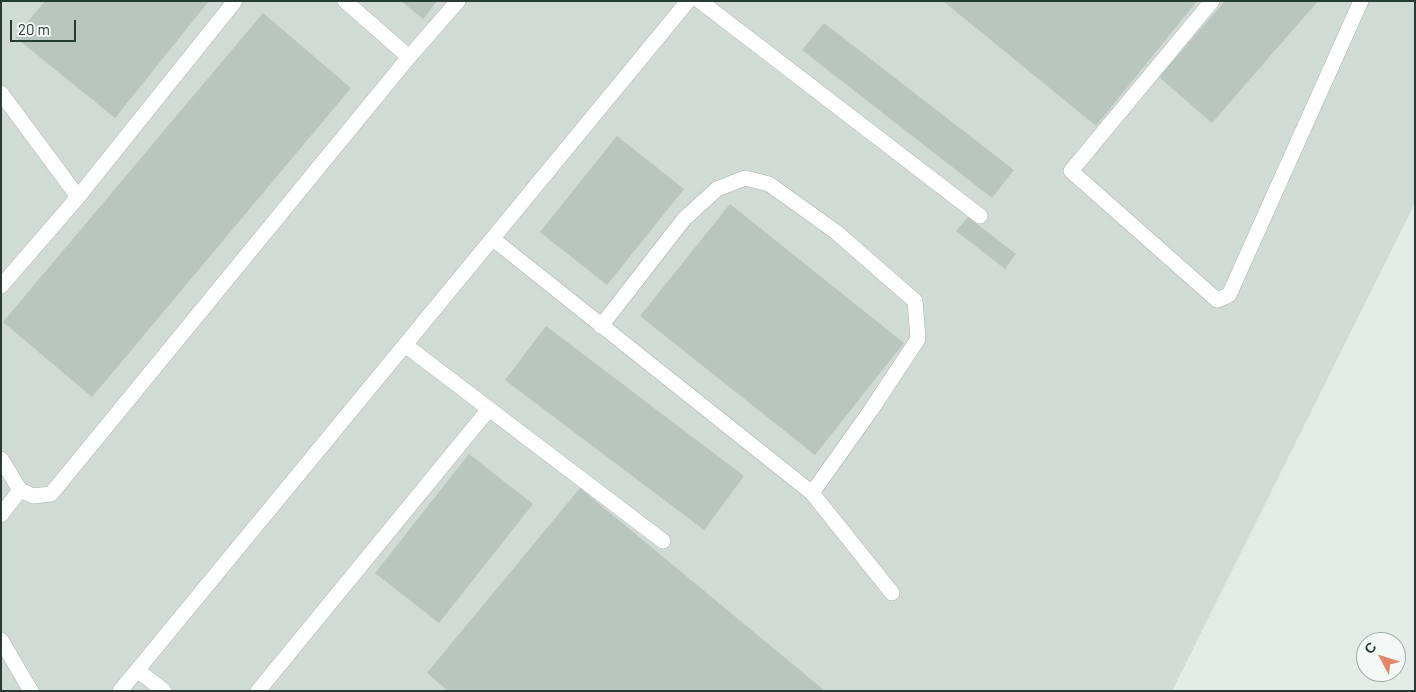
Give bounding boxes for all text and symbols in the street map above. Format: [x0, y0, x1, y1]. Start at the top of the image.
scale bar [12, 10, 79, 42]
text: 20 m [18, 20, 50, 38]
north arrow [1356, 632, 1406, 682]
text: С [1360, 638, 1380, 657]

